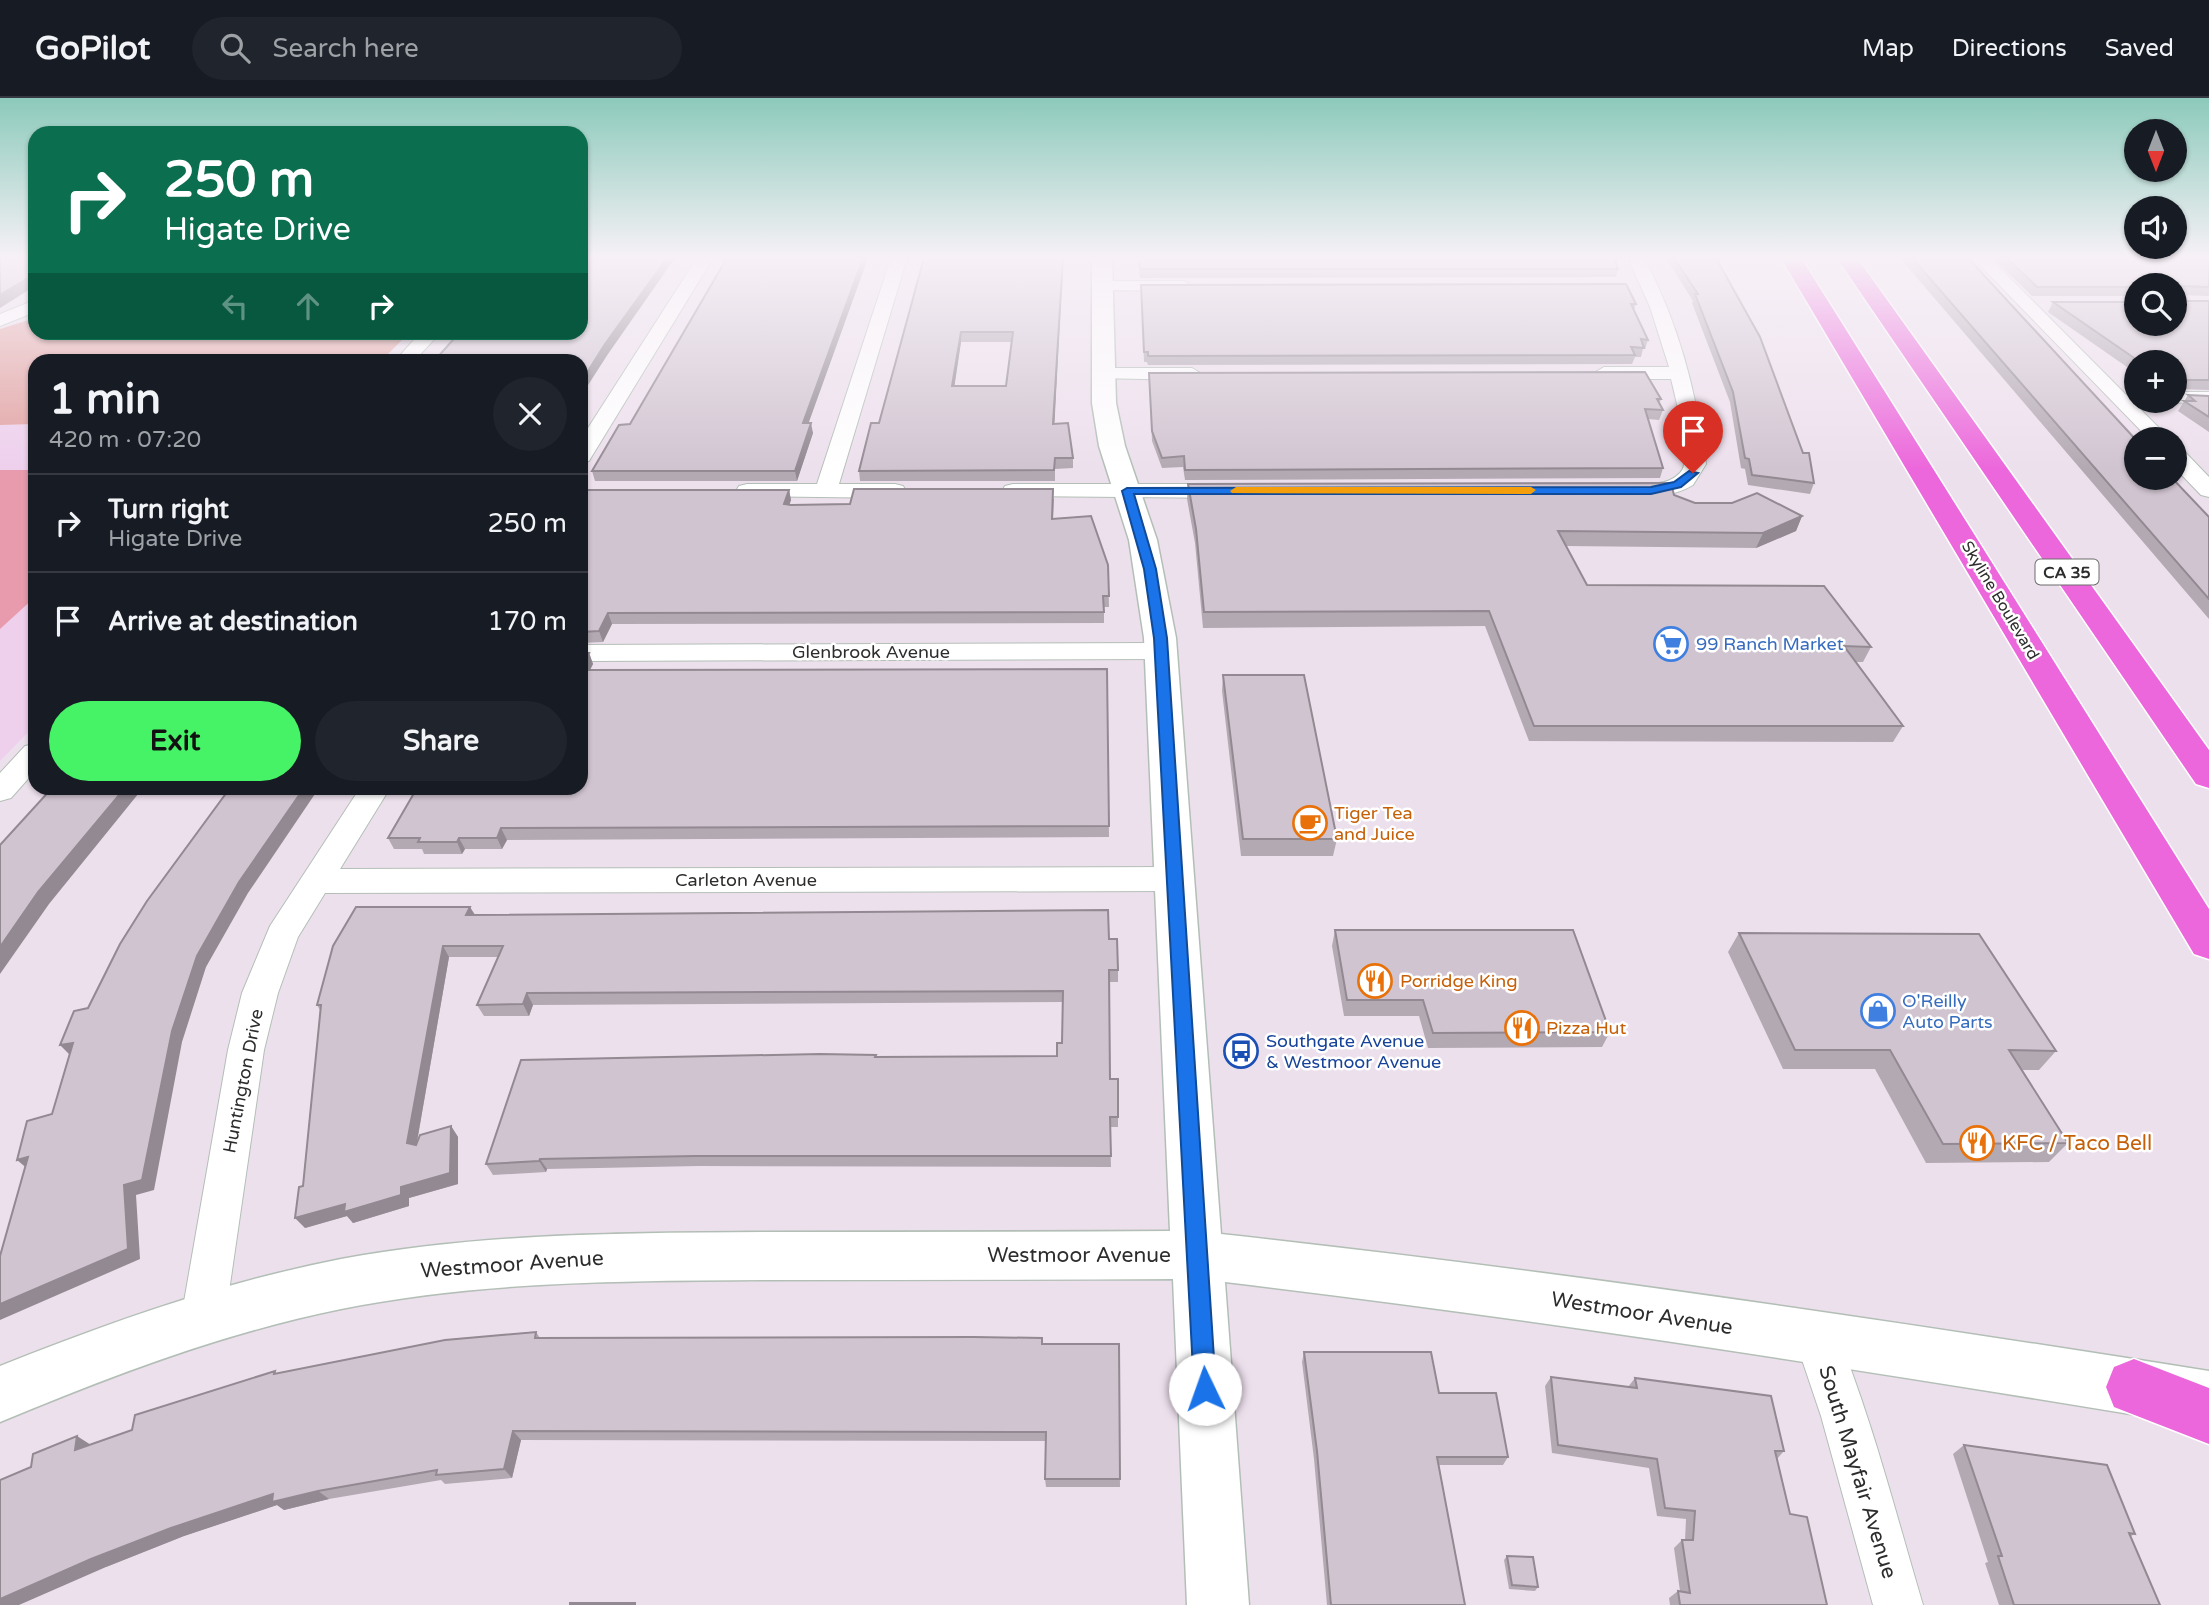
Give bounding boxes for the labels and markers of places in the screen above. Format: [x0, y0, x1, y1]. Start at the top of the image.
pin [1663, 401, 1723, 473]
supermarket icon: 99 Ranch Market [1652, 625, 1690, 663]
place label: 99 Ranch Market [1696, 633, 1844, 655]
place label: Tiger Tea and Juice [1334, 802, 1415, 845]
cafe icon: Tiger Tea and Juice [1291, 804, 1329, 842]
restaurant icon: Porridge King [1356, 962, 1394, 1000]
place label: Porridge King [1400, 970, 1518, 992]
place label: O'Reilly Auto Parts [1902, 990, 1993, 1033]
shop icon: O'Reilly Auto Parts [1859, 992, 1897, 1030]
restaurant icon: Pizza Hut [1503, 1009, 1541, 1047]
place label: Pizza Hut [1546, 1017, 1626, 1039]
place label: Southgate Avenue & Westmoor Avenue [1266, 1030, 1441, 1073]
bus stop icon: Southgate Avenue & Westmoor Avenue [1222, 1032, 1260, 1070]
restaurant icon: KFC / Taco Bell [1958, 1124, 1996, 1162]
place label: KFC / Taco Bell [2002, 1131, 2152, 1156]

